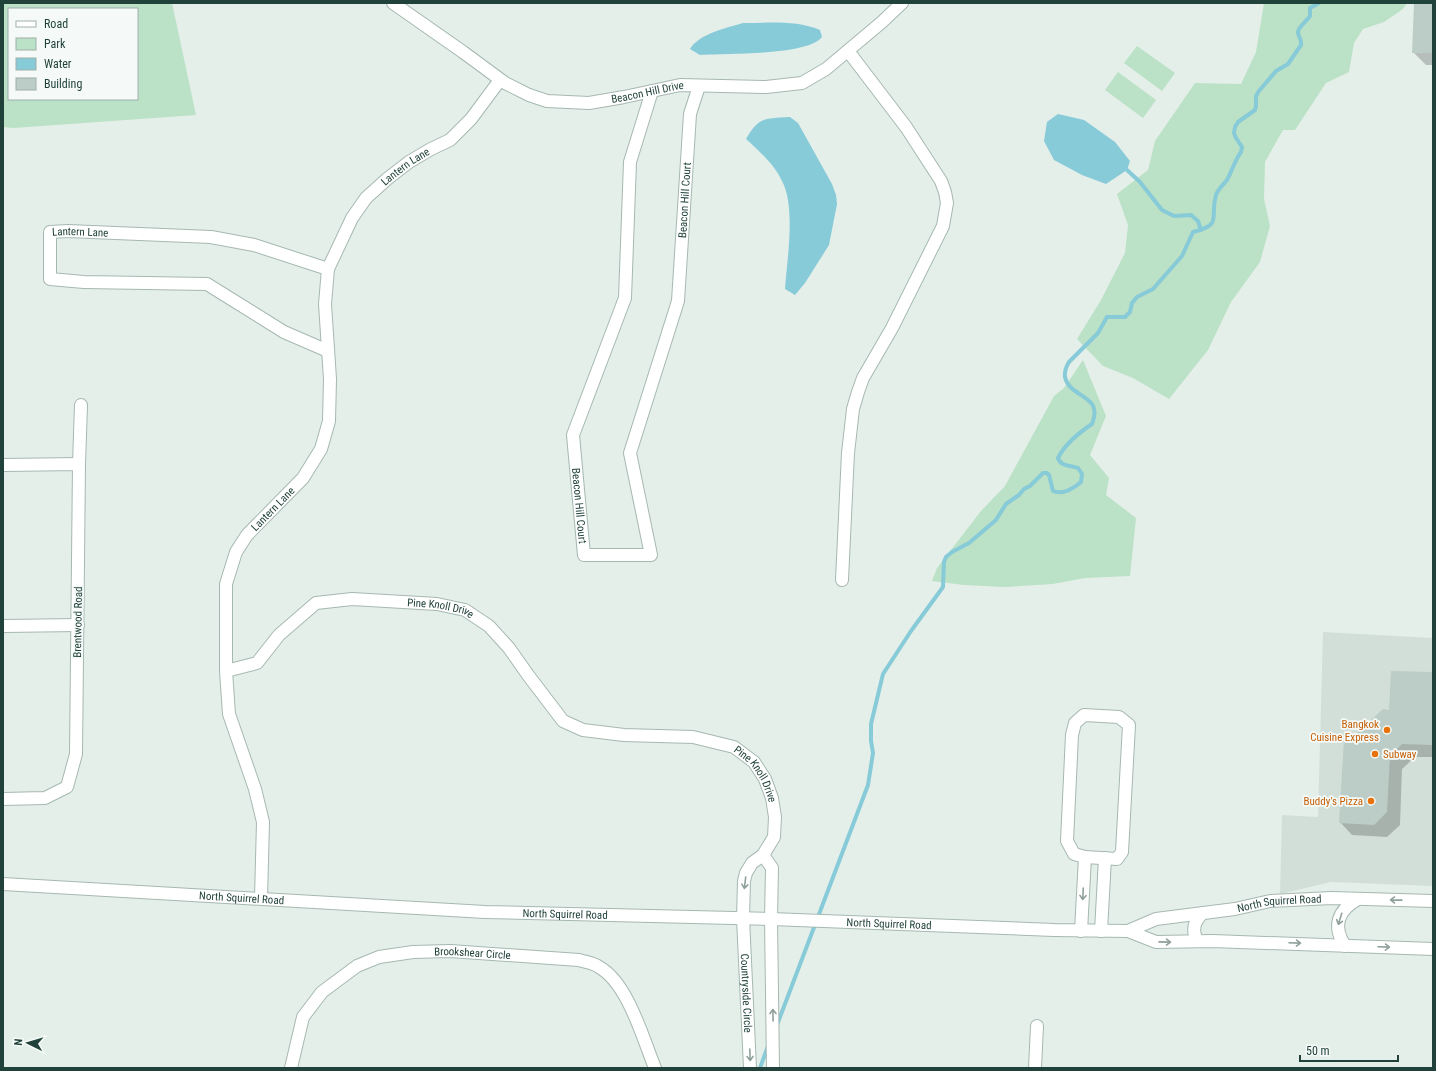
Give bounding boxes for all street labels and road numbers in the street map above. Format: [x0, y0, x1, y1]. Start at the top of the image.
street label: Beacon Hill Drive [610, 78, 684, 106]
street label: Lantern Lane [378, 145, 432, 188]
street label: Beacon Hill Court [676, 162, 693, 238]
street label: Lantern Lane [52, 224, 109, 239]
street label: Beacon Hill Court [570, 467, 589, 544]
street label: Lantern Lane [248, 484, 297, 533]
street label: Brentwood Road [71, 586, 85, 658]
street label: Pine Knoll Drive [407, 596, 476, 621]
street label: Pine Knoll Drive [731, 743, 779, 803]
street label: North Squirrel Road [199, 889, 284, 907]
street label: North Squirrel Road [1236, 892, 1322, 915]
street label: North Squirrel Road [522, 906, 608, 922]
street label: North Squirrel Road [846, 915, 932, 932]
street label: Brookshear Circle [434, 944, 511, 962]
street label: Countryside Circle [738, 953, 755, 1033]

